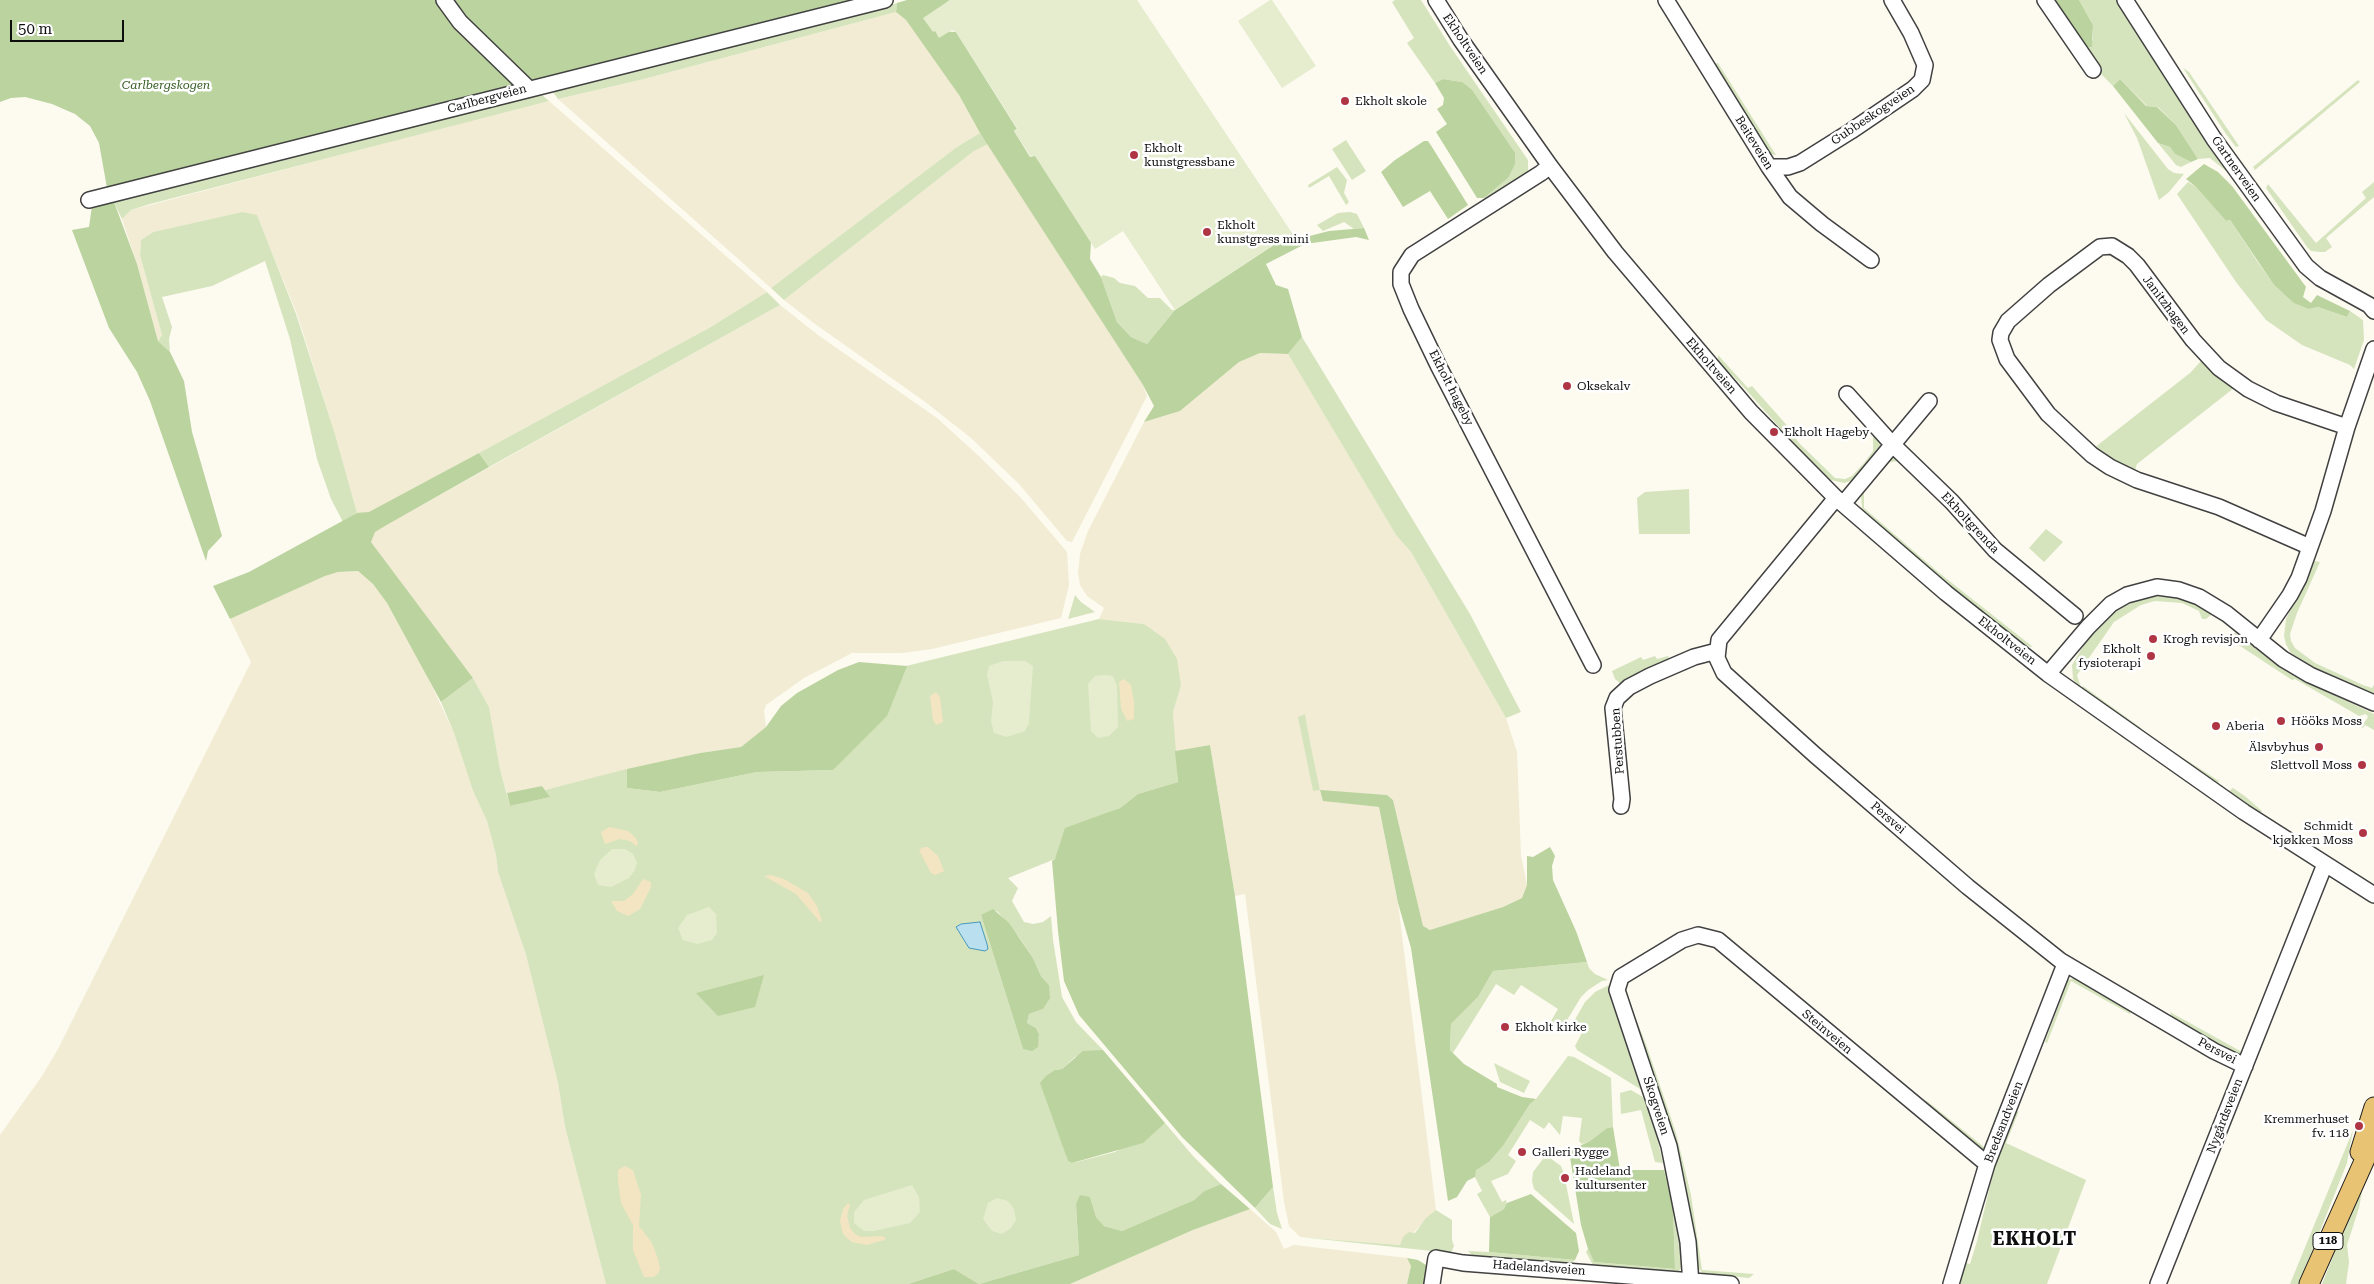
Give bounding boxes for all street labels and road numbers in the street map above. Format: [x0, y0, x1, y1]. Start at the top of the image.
street label: Ekholtveien [1439, 11, 1491, 77]
street label: Carlbergveien [446, 82, 528, 116]
street label: Gubbeskogveien [1828, 82, 1918, 148]
street label: Beiteveien [1732, 113, 1776, 173]
street label: Gartnerveien [2208, 134, 2264, 204]
street label: Janitzhagen [2139, 273, 2193, 337]
street label: Ekholtveien [1683, 335, 1739, 397]
street label: Ekholt hageby [1426, 348, 1476, 428]
street label: Ekholtgrenda [1938, 489, 2002, 557]
street label: Ekholtveien [1975, 614, 2039, 668]
street label: Perstubben [1609, 707, 1627, 775]
street label: Persvei [1868, 799, 1908, 837]
street label: Steinveien [1799, 1007, 1855, 1057]
street label: Persvei [2195, 1035, 2239, 1067]
street label: Skogveien [1640, 1075, 1672, 1137]
street label: Nygårdsveien [2204, 1077, 2246, 1155]
street label: Bredsandveien [1982, 1079, 2026, 1165]
road number: 118 [2313, 1232, 2343, 1250]
street label: Hadelandsveien [1492, 1258, 1586, 1278]

